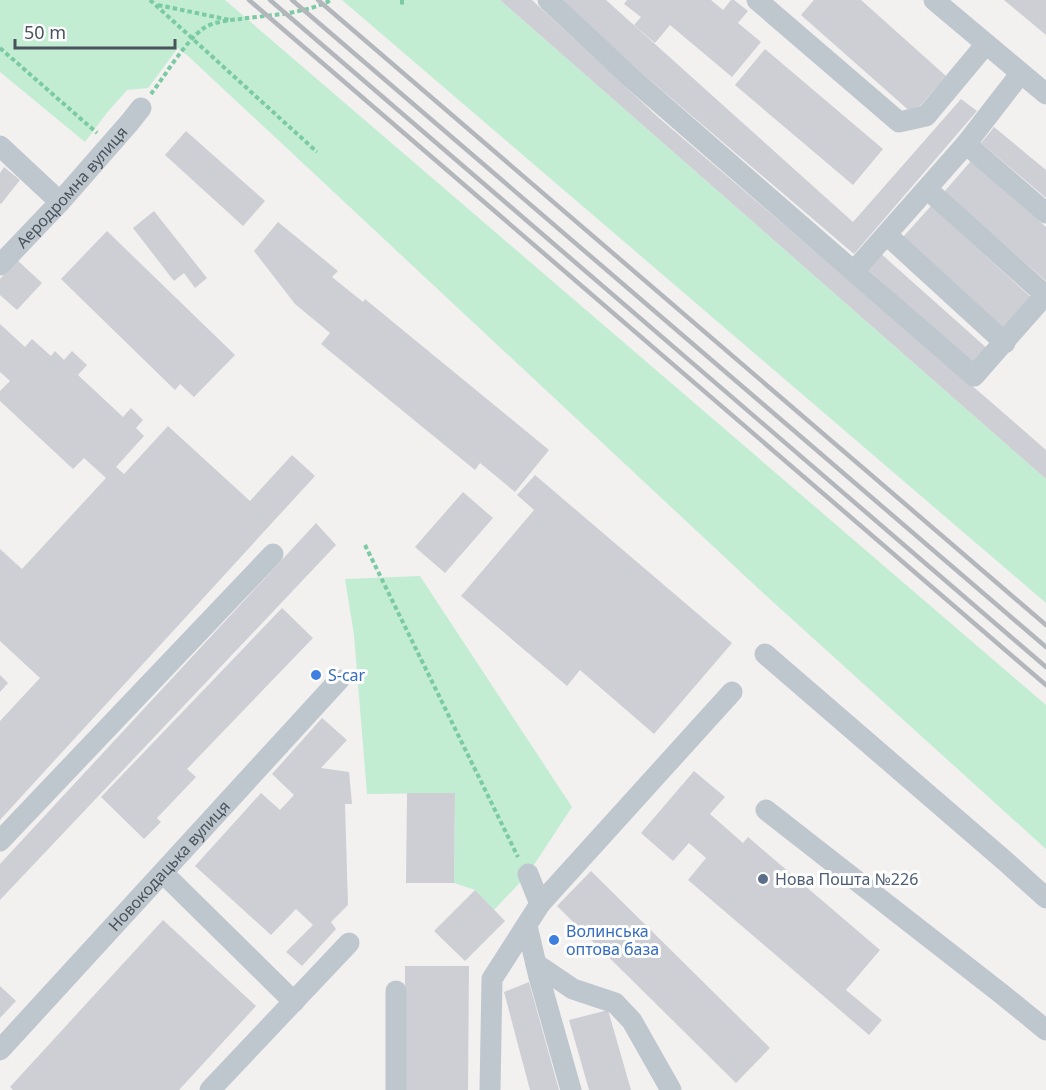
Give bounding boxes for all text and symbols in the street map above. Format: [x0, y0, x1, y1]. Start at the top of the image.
scale bar [15, 12, 176, 50]
text: 50 m [24, 20, 66, 44]
street label: Аеродромна вулиця [11, 121, 132, 253]
place label: S-car [328, 664, 366, 686]
marker: S-car [309, 668, 323, 682]
street label: Новокодацька вулиця [103, 795, 235, 936]
place label: Нова Пошта №226 [775, 868, 918, 890]
marker: Нова Пошта №226 [756, 872, 770, 886]
place label: Волинська оптова база [566, 920, 659, 960]
marker: Волинська оптова база [547, 933, 561, 947]

